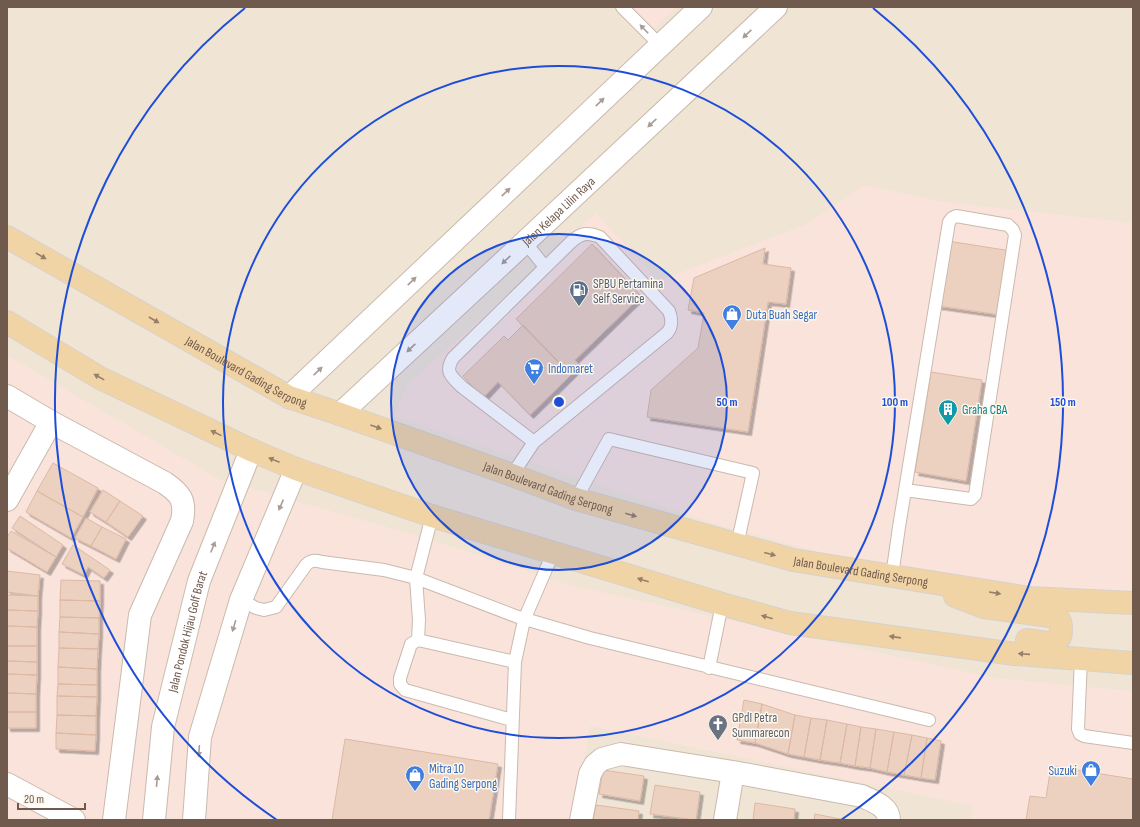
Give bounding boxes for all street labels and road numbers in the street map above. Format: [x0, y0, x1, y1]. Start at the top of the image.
street label: Jalan Kelapa Lilin Raya [518, 174, 599, 250]
street label: Jalan Boulevard Gading Serpong [182, 333, 309, 411]
street label: Jalan Boulevard Gading Serpong [480, 458, 615, 518]
street label: Jalan Boulevard Gading Serpong [791, 553, 929, 591]
street label: Jalan Pondok Hijau Golf Barat [165, 569, 211, 695]

